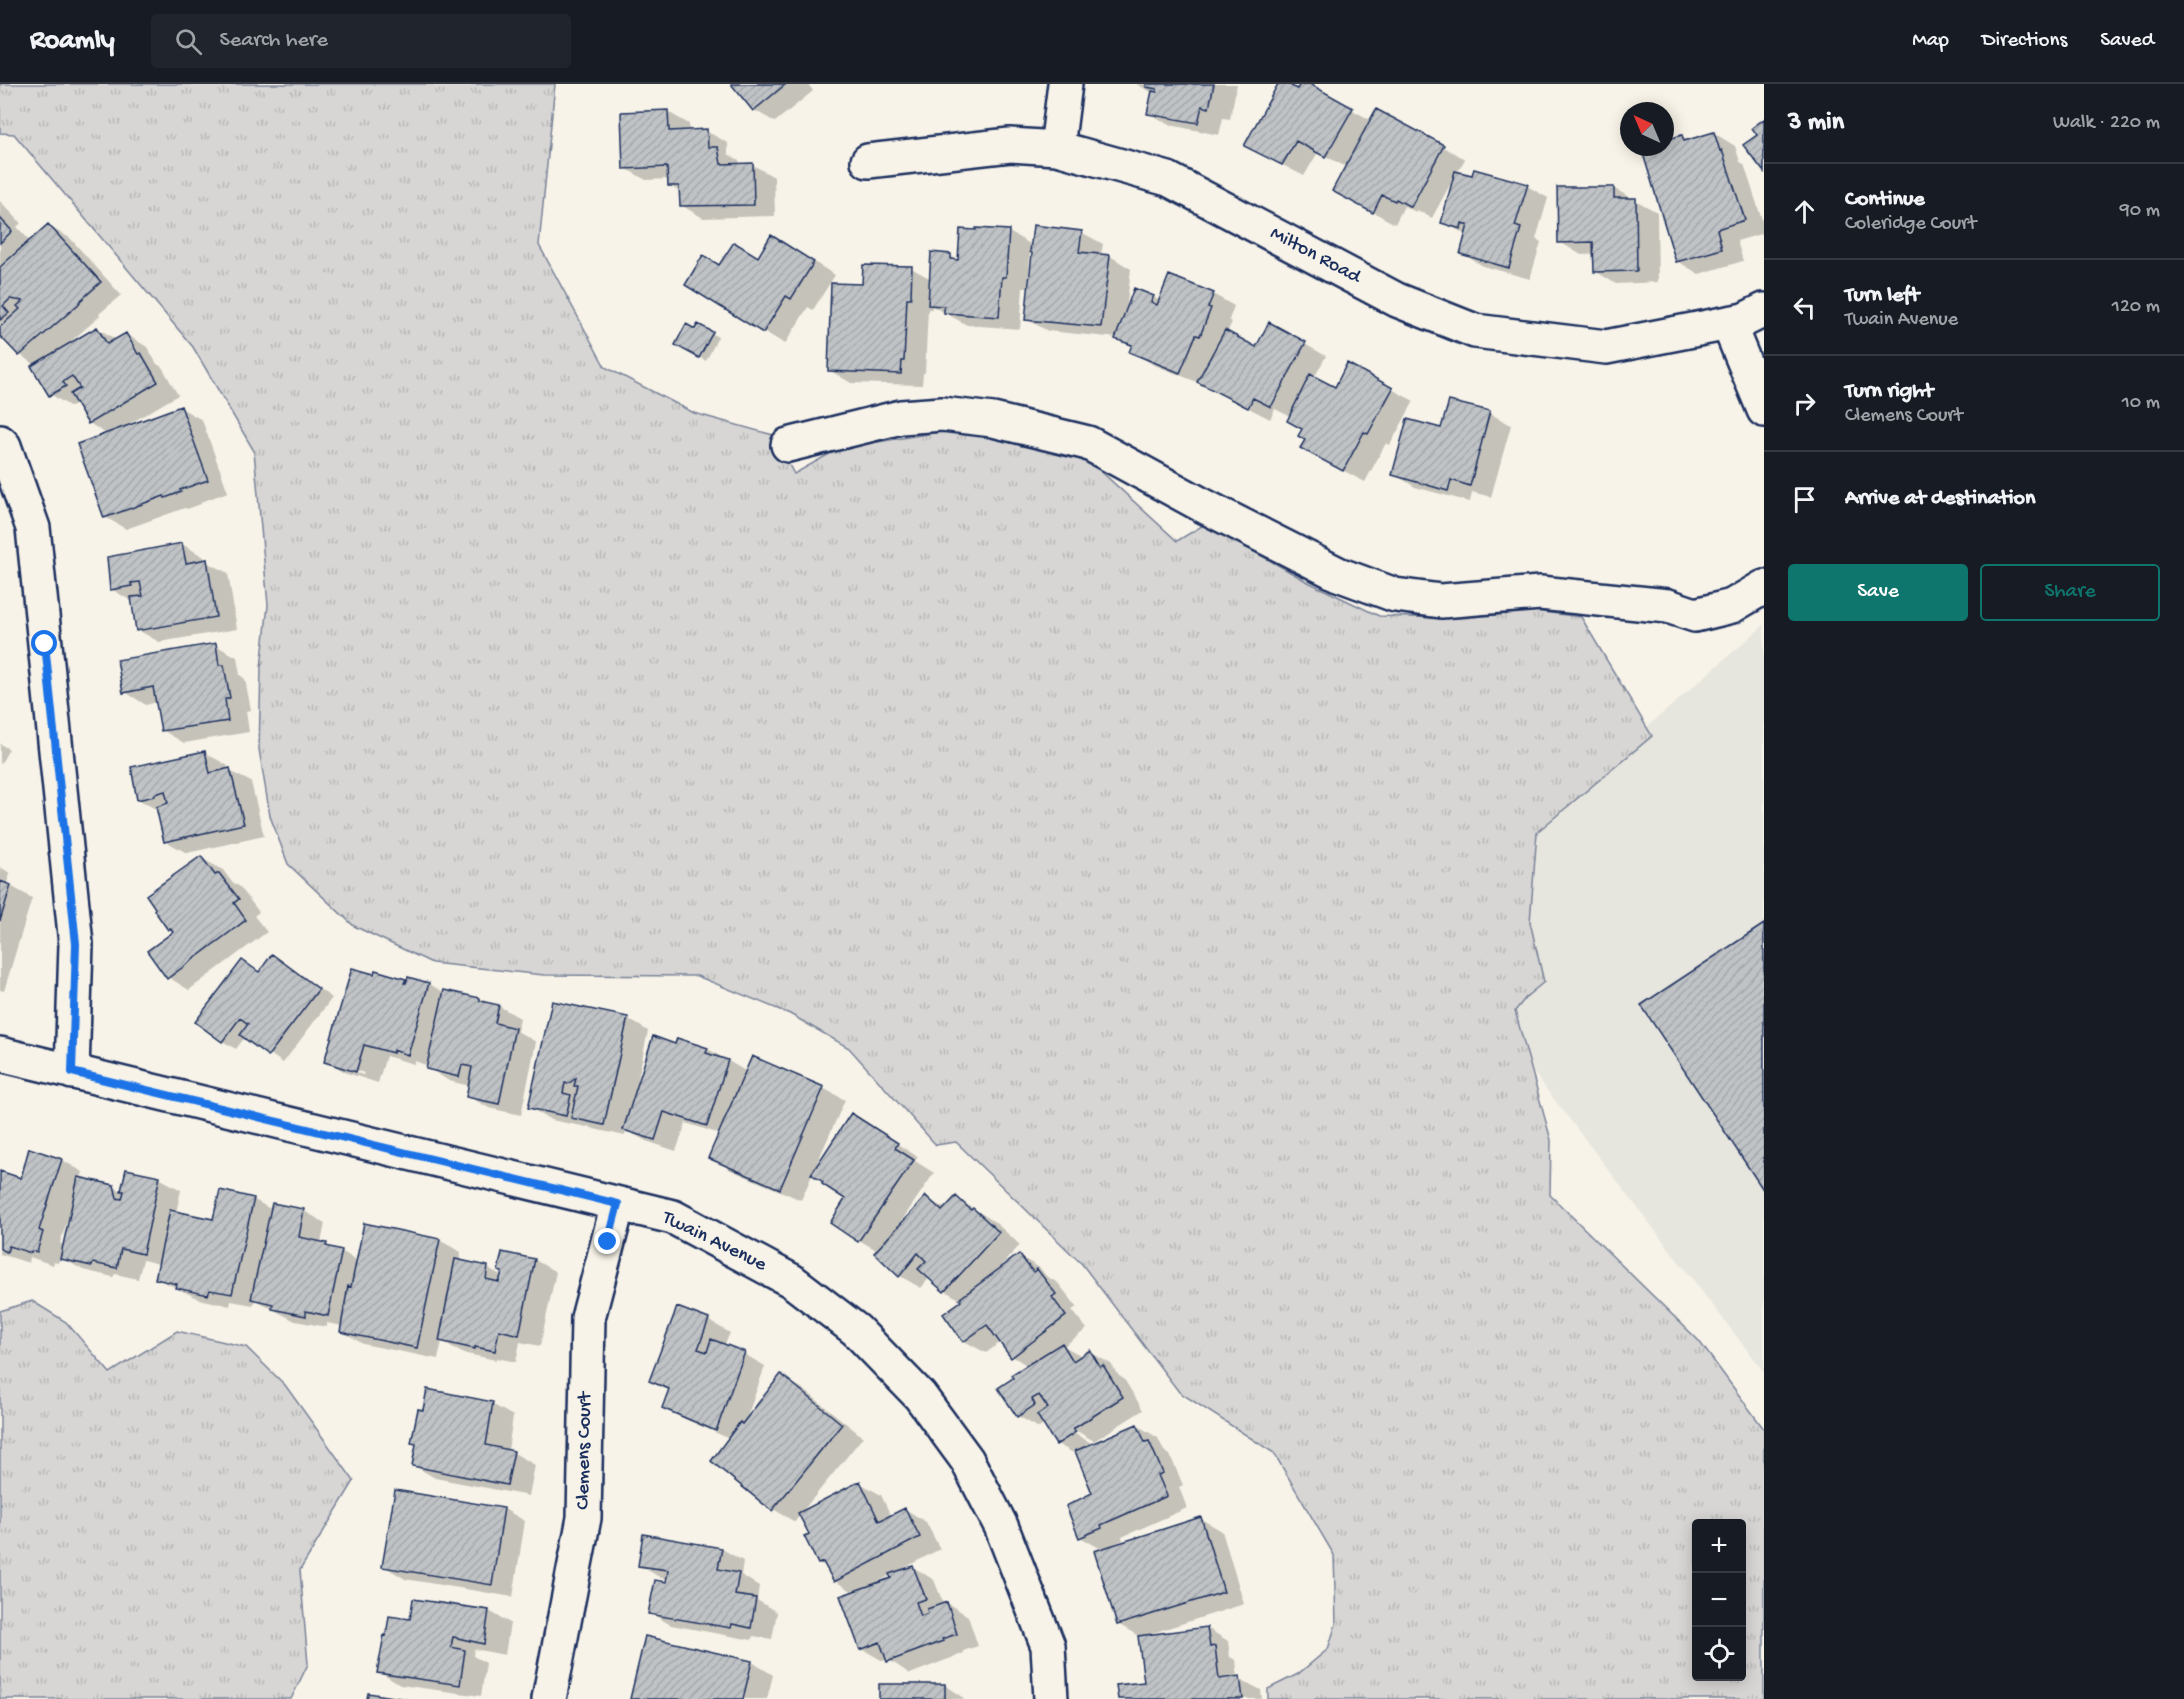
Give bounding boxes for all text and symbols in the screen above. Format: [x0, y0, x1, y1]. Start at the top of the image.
search box [151, 14, 571, 68]
text: Roamly [30, 25, 115, 58]
icon: search [172, 25, 205, 58]
text: Search here [220, 28, 328, 54]
text: Map [1912, 29, 1949, 54]
text: Directions [1982, 29, 2067, 54]
text: Saved [2100, 29, 2154, 54]
north arrow [1620, 102, 1674, 156]
text: 3 min [1788, 108, 1844, 139]
text: Walk · 220 m [2053, 112, 2160, 135]
text: Continue [1845, 187, 1925, 213]
icon: ahead [1788, 195, 1821, 228]
text: 90 m [2120, 200, 2160, 223]
text: Coleridge Court [1845, 213, 1976, 236]
street label: Milton Road [1266, 223, 1366, 290]
text: Turn left [1845, 283, 1919, 309]
icon: left [1788, 291, 1821, 324]
text: 120 m [2112, 296, 2160, 319]
text: Twain Avenue [1845, 309, 1958, 332]
text: Turn right [1845, 379, 1933, 405]
icon: right [1788, 387, 1821, 420]
text: 10 m [2122, 392, 2160, 415]
text: Clemens Court [1845, 405, 1963, 428]
icon: arrive [1788, 483, 1821, 516]
text: Arrive at destination [1845, 486, 2035, 512]
button: Save [1788, 564, 1968, 621]
button: Share [1980, 564, 2160, 621]
route start [31, 630, 57, 656]
street label: Twain Avenue [657, 1206, 770, 1277]
route end [594, 1228, 620, 1254]
street label: Clemens Court [572, 1390, 598, 1510]
map controls [1692, 1519, 1746, 1681]
button: + [1692, 1519, 1746, 1573]
button: − [1692, 1573, 1746, 1627]
button: locate [1692, 1627, 1746, 1681]

